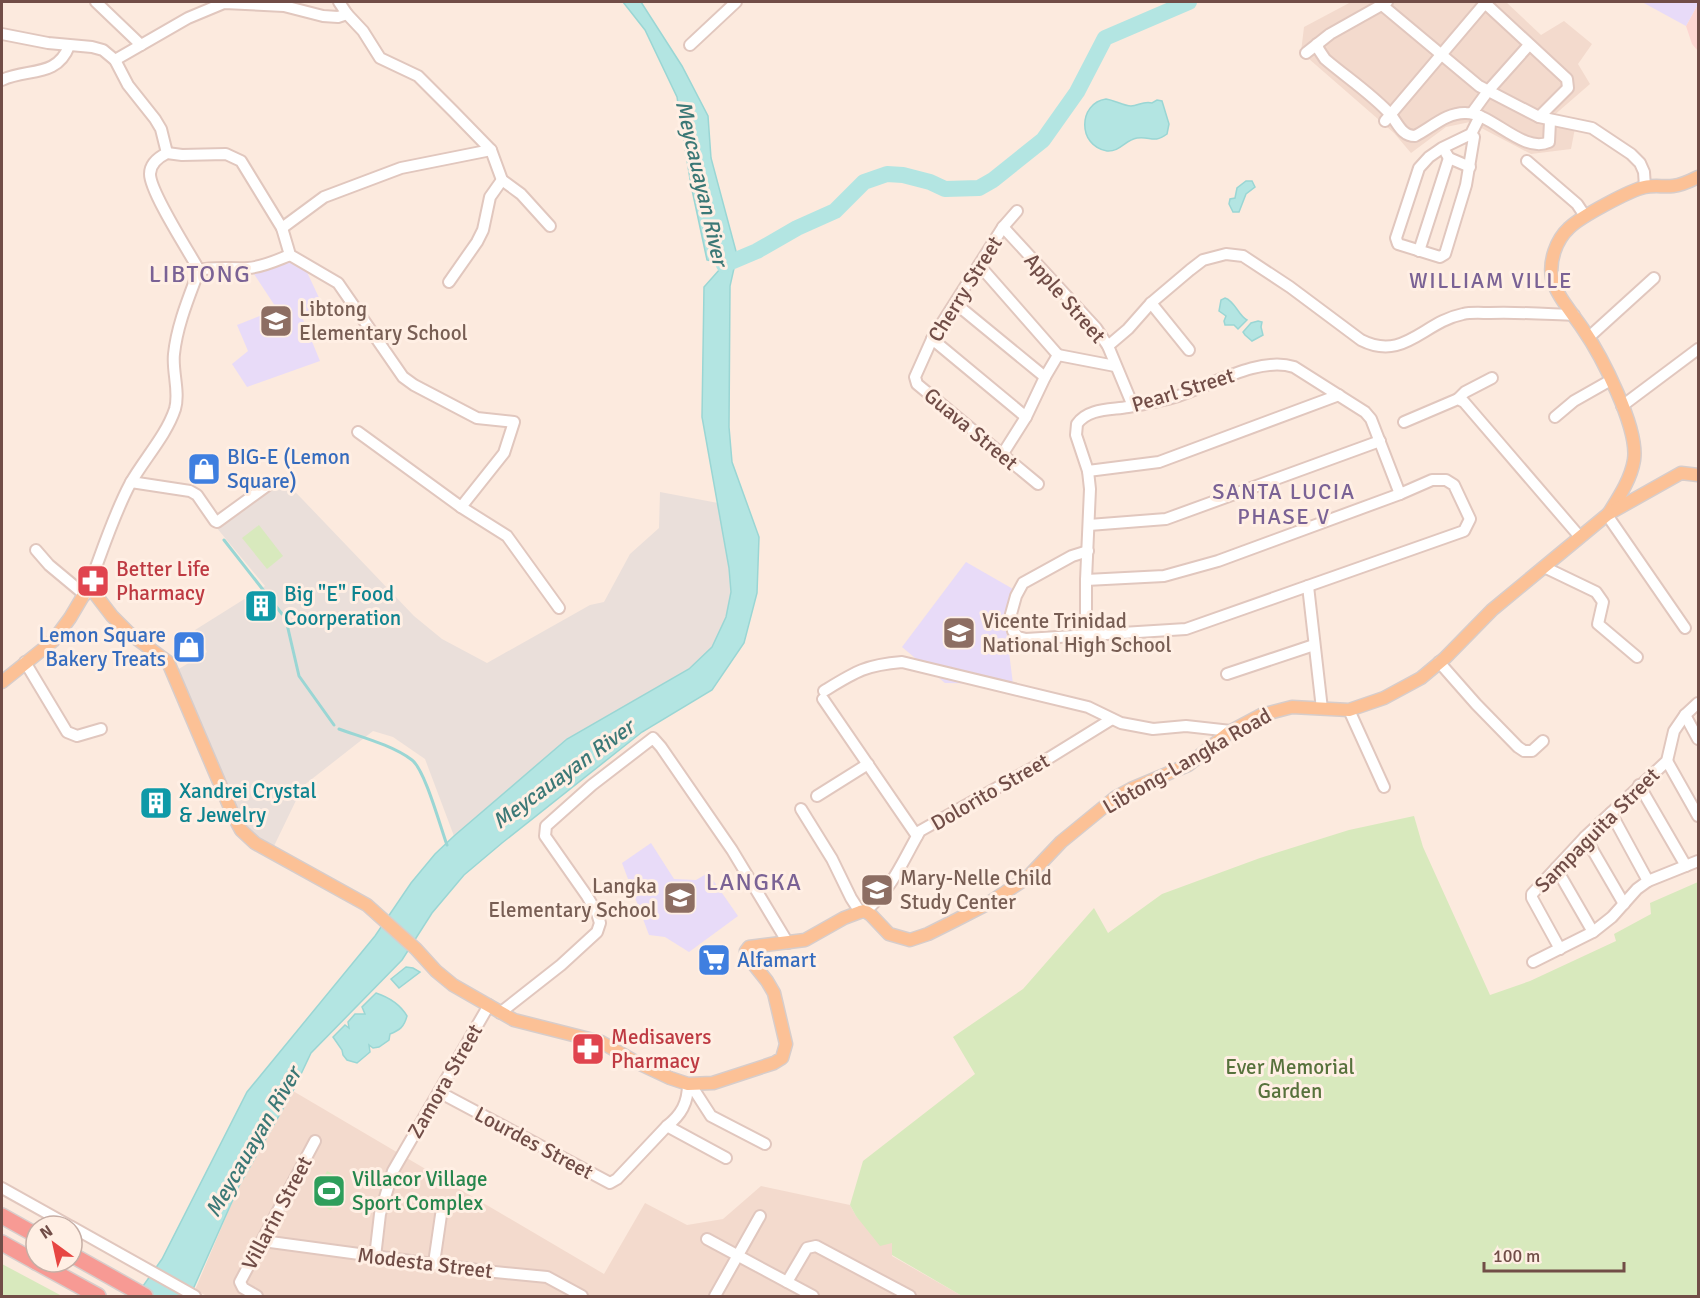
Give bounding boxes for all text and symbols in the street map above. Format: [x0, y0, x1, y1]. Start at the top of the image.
water label: Meycauayan River [670, 98, 735, 271]
street label: Cherry Street [922, 231, 1008, 347]
street label: Apple Street [1019, 248, 1111, 348]
district label: LIBTONG [149, 259, 251, 289]
district label: WILLIAM VILLE [1409, 267, 1573, 294]
place label: Libtong Elementary School [299, 296, 468, 346]
school or university icon: Libtong Elementary School [258, 303, 294, 339]
street label: Pearl Street [1129, 362, 1237, 418]
street label: Guava Street [919, 382, 1023, 476]
place label: BIG-E (Lemon Square) [227, 444, 350, 494]
shop icon: BIG-E (Lemon Square) [186, 451, 222, 487]
district label: SANTA LUCIA PHASE V [1212, 478, 1356, 530]
place label: Better Life Pharmacy [116, 556, 210, 606]
pharmacy icon: Better Life Pharmacy [75, 563, 111, 599]
place label: Big "E" Food Coorperation [284, 581, 401, 631]
building icon: Big "E" Food Coorperation [243, 588, 279, 624]
place label: Vicente Trinidad National High School [982, 608, 1172, 658]
school or university icon: Vicente Trinidad National High School [941, 615, 977, 651]
place label: Lemon Square Bakery Treats [39, 622, 166, 672]
shop icon: Lemon Square Bakery Treats [171, 629, 207, 665]
street label: Libtong-Langka Road [1098, 702, 1276, 820]
water label: Meycauayan River [487, 712, 642, 835]
street label: Dolorito Street [926, 748, 1054, 836]
street label: Sampaguita Street [1529, 762, 1665, 898]
place label: Xandrei Crystal & Jewelry [179, 778, 317, 828]
building icon: Xandrei Crystal & Jewelry [138, 785, 174, 821]
place label: Mary-Nelle Child Study Center [900, 865, 1052, 915]
district label: LANGKA [706, 867, 802, 897]
school or university icon: Mary-Nelle Child Study Center [859, 872, 895, 908]
place label: Langka Elementary School [488, 873, 657, 923]
school or university icon: Langka Elementary School [662, 880, 698, 916]
supermarket icon: Alfamart [696, 942, 732, 978]
place label: Alfamart [737, 947, 816, 973]
street label: Zamora Street [402, 1019, 488, 1143]
place label: Medisavers Pharmacy [611, 1024, 711, 1074]
pharmacy icon: Medisavers Pharmacy [570, 1031, 606, 1067]
park label: Ever Memorial Garden [1225, 1054, 1355, 1104]
water label: Meycauayan River [199, 1060, 308, 1222]
street label: Lourdes Street [470, 1101, 598, 1185]
street label: Villarin Street [236, 1152, 318, 1274]
place label: Villacor Village Sport Complex [352, 1166, 488, 1216]
sports icon: Villacor Village Sport Complex [311, 1173, 347, 1209]
north arrow [24, 1214, 84, 1274]
text: N [36, 1221, 56, 1244]
scale bar [1484, 1235, 1624, 1273]
street label: Modesta Street [356, 1242, 494, 1284]
text: 100 m [1493, 1245, 1540, 1267]

